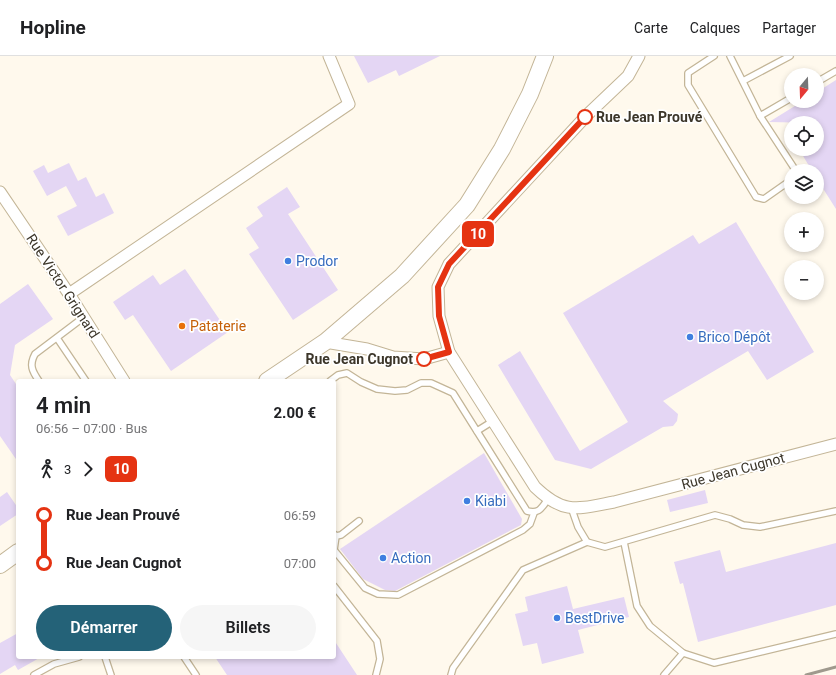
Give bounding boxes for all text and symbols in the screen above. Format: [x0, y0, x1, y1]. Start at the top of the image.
text: Hopline [20, 16, 86, 39]
text: Carte [634, 20, 668, 36]
text: Calques [690, 20, 740, 36]
text: Partager [762, 20, 816, 36]
north arrow [784, 68, 824, 108]
map controls [784, 68, 824, 300]
marker: Rue Jean Prouvé [577, 109, 593, 125]
place label: Rue Jean Prouvé [596, 109, 703, 125]
button: locate [784, 116, 824, 156]
button: layers [784, 164, 824, 204]
button: + [784, 212, 824, 252]
line badge: 10 [460, 221, 496, 247]
text: 10 [470, 226, 486, 242]
street label: Rue Victor Grignard [23, 231, 103, 341]
place label: Prodor [296, 253, 338, 269]
marker: Prodor [283, 256, 293, 266]
button: − [784, 260, 824, 300]
place label: Pataterie [190, 318, 246, 334]
marker: Pataterie [177, 321, 187, 331]
place label: Brico Dépôt [698, 329, 771, 345]
marker: Brico Dépôt [685, 332, 695, 342]
place label: Rue Jean Cugnot [305, 351, 413, 367]
marker: Rue Jean Cugnot [416, 351, 432, 367]
text: 4 min [36, 393, 91, 418]
text: 2.00 € [273, 404, 316, 422]
text: 06:56 – 07:00 · Bus [36, 421, 148, 436]
street label: Rue Jean Cugnot [680, 449, 787, 492]
icon: walk [36, 458, 58, 480]
icon: forward [77, 458, 99, 480]
text: 10 [113, 461, 129, 477]
text: 3 [64, 462, 71, 477]
place label: Kiabi [475, 493, 506, 509]
marker: Kiabi [462, 496, 472, 506]
text: Rue Jean Prouvé [66, 506, 180, 524]
text: 06:59 [284, 508, 316, 523]
place label: Action [391, 550, 431, 566]
marker: Action [378, 553, 388, 563]
text: Rue Jean Cugnot [66, 554, 181, 572]
text: 07:00 [284, 556, 316, 571]
button: Démarrer [36, 605, 172, 651]
button: Billets [180, 605, 316, 651]
place label: BestDrive [565, 610, 624, 626]
marker: BestDrive [552, 613, 562, 623]

